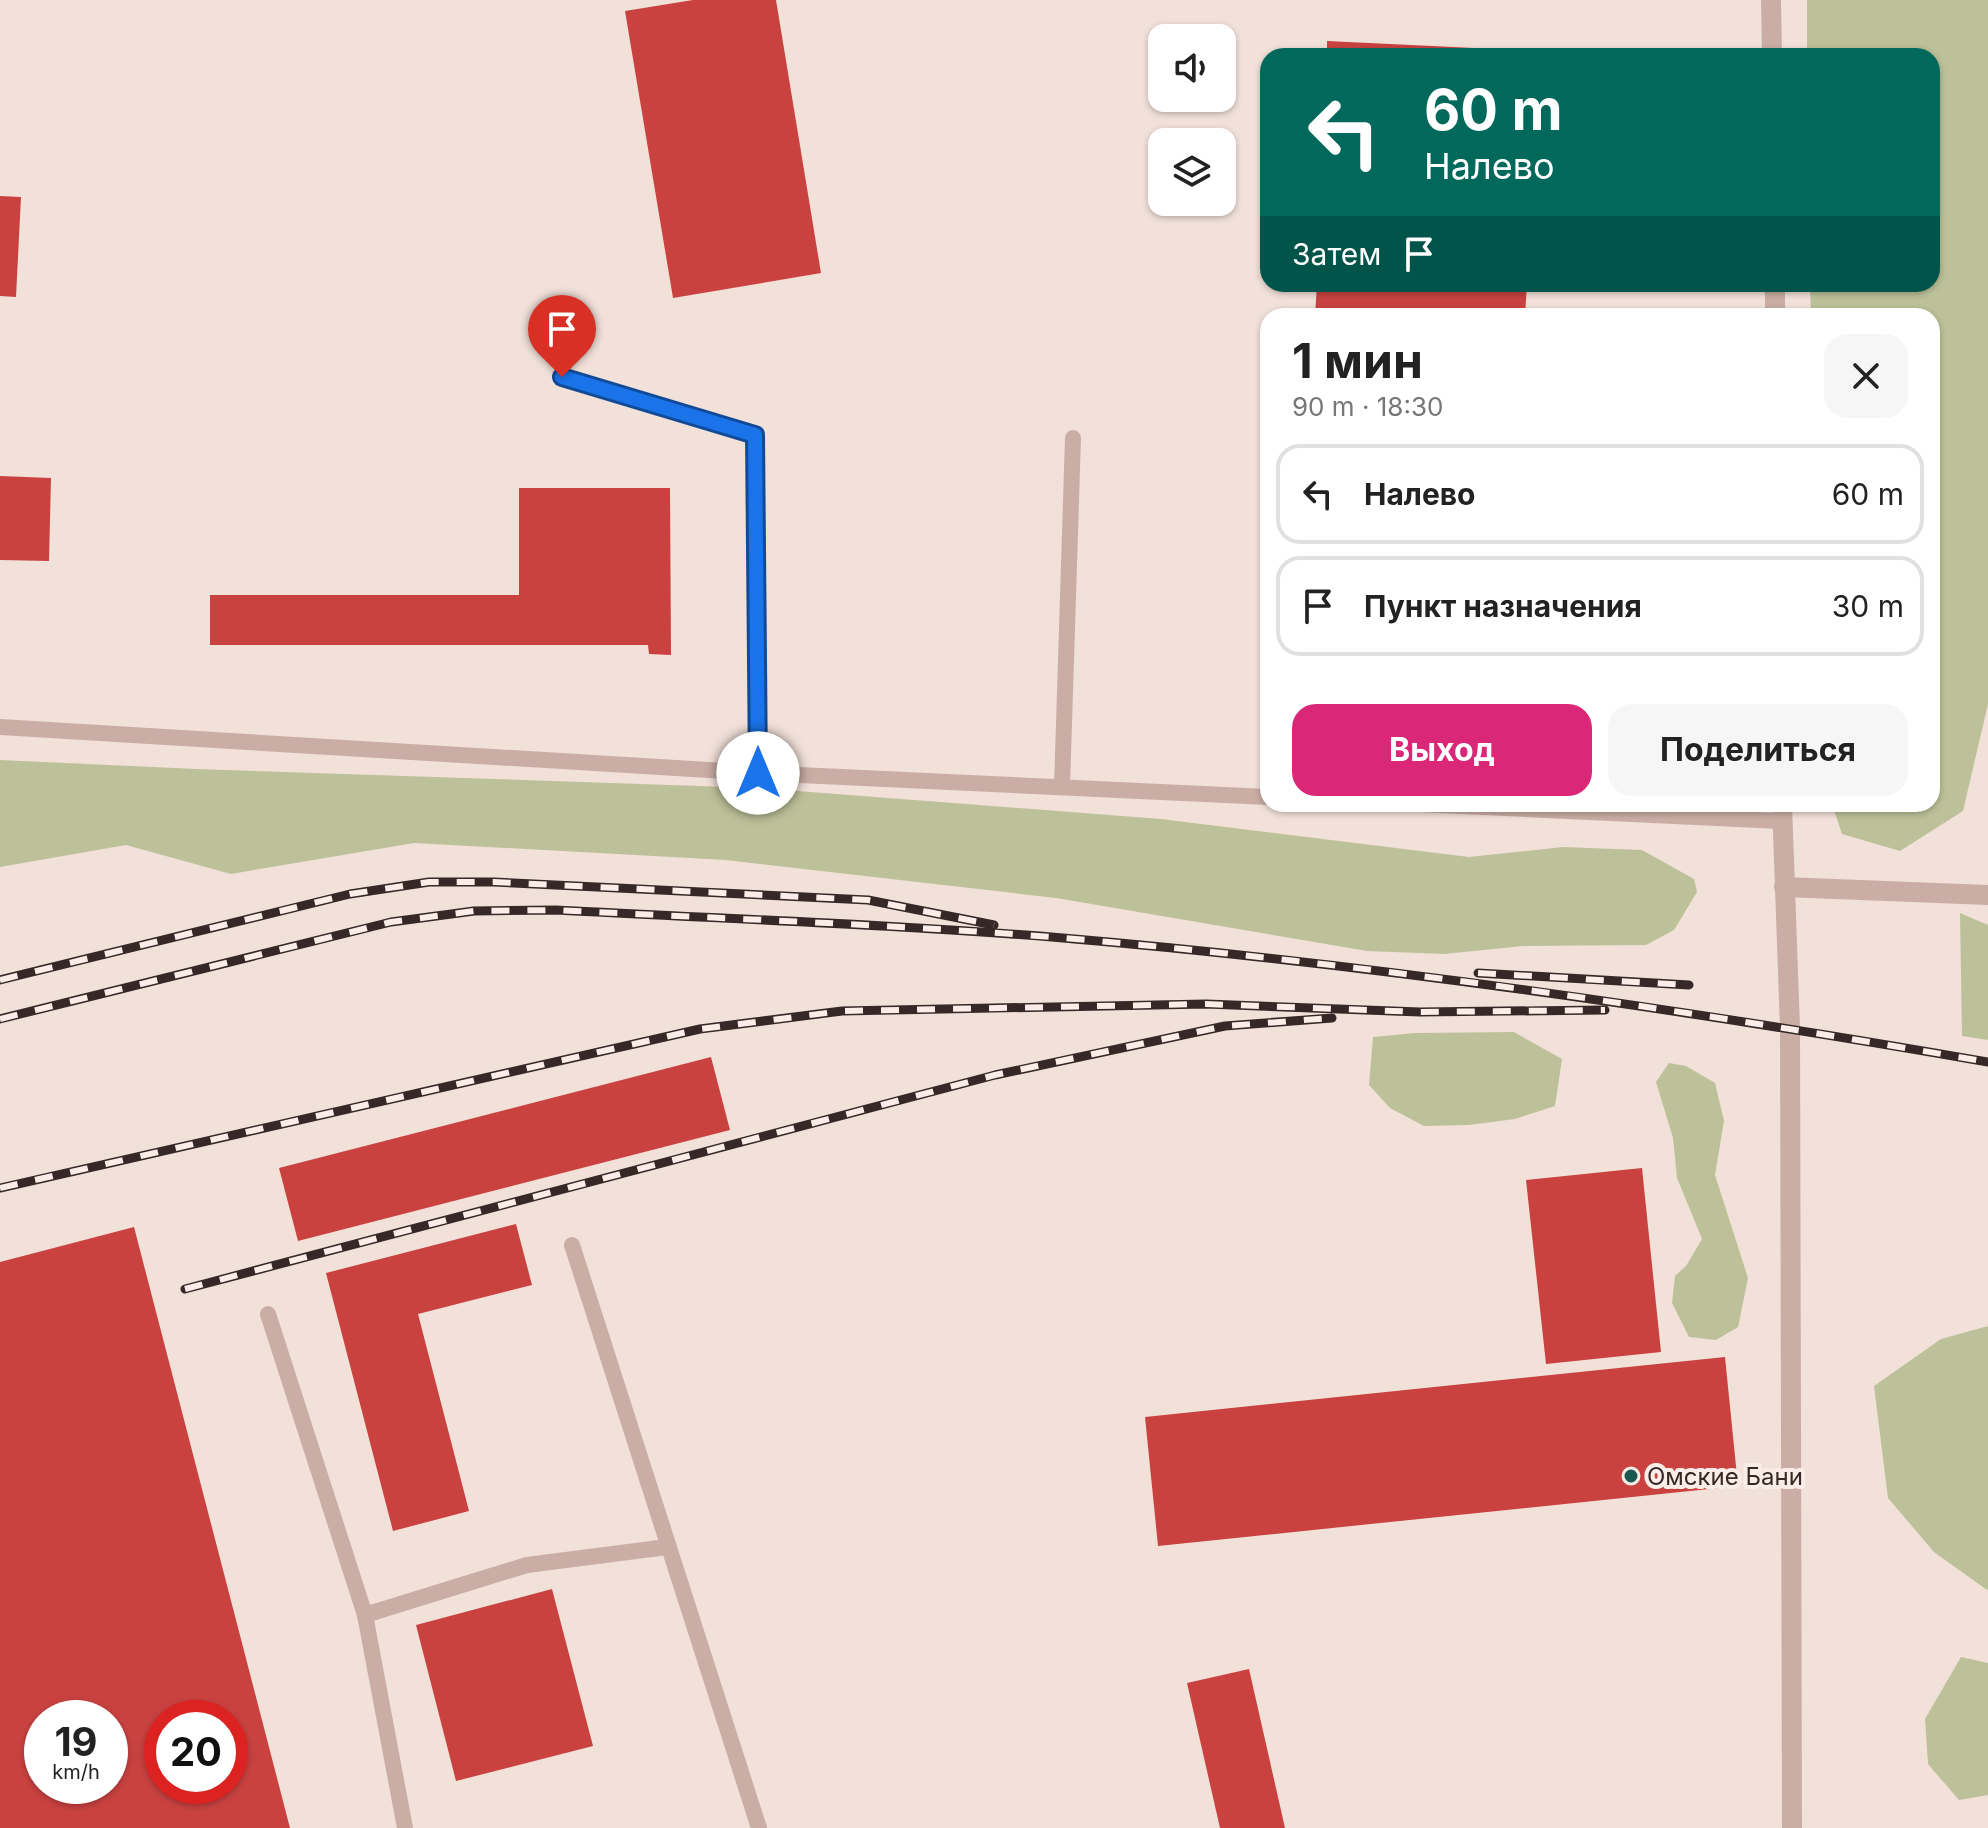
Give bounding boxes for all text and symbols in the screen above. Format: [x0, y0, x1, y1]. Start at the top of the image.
map controls [1148, 24, 1236, 216]
button: sound [1148, 24, 1236, 112]
text: 60 m [1424, 76, 1563, 144]
icon: left [1292, 80, 1396, 184]
button: layers [1148, 128, 1236, 216]
text: Налево [1424, 144, 1555, 188]
icon: arrive [1397, 232, 1441, 276]
text: Затем [1292, 236, 1381, 272]
pin [528, 295, 596, 377]
icon: arrive [540, 307, 584, 351]
text: 1 мин [1292, 331, 1423, 390]
button: close [1824, 334, 1908, 418]
text: 90 m · 18:30 [1292, 391, 1443, 422]
icon: left [1296, 472, 1340, 516]
text: Налево [1364, 476, 1476, 512]
text: 60 m [1832, 476, 1904, 512]
icon: arrive [1296, 584, 1340, 628]
text: Пункт назначения [1364, 588, 1642, 624]
text: 30 m [1832, 588, 1904, 624]
button: Выход [1292, 704, 1592, 796]
button: Поделиться [1608, 704, 1908, 796]
position arrow [716, 731, 800, 815]
place label: Омские Бани [1647, 1462, 1803, 1491]
marker: Омские Бани [1622, 1467, 1640, 1485]
speed limit sign: 20 [144, 1700, 248, 1804]
text: 19 [54, 1717, 98, 1766]
text: km/h [52, 1760, 100, 1784]

